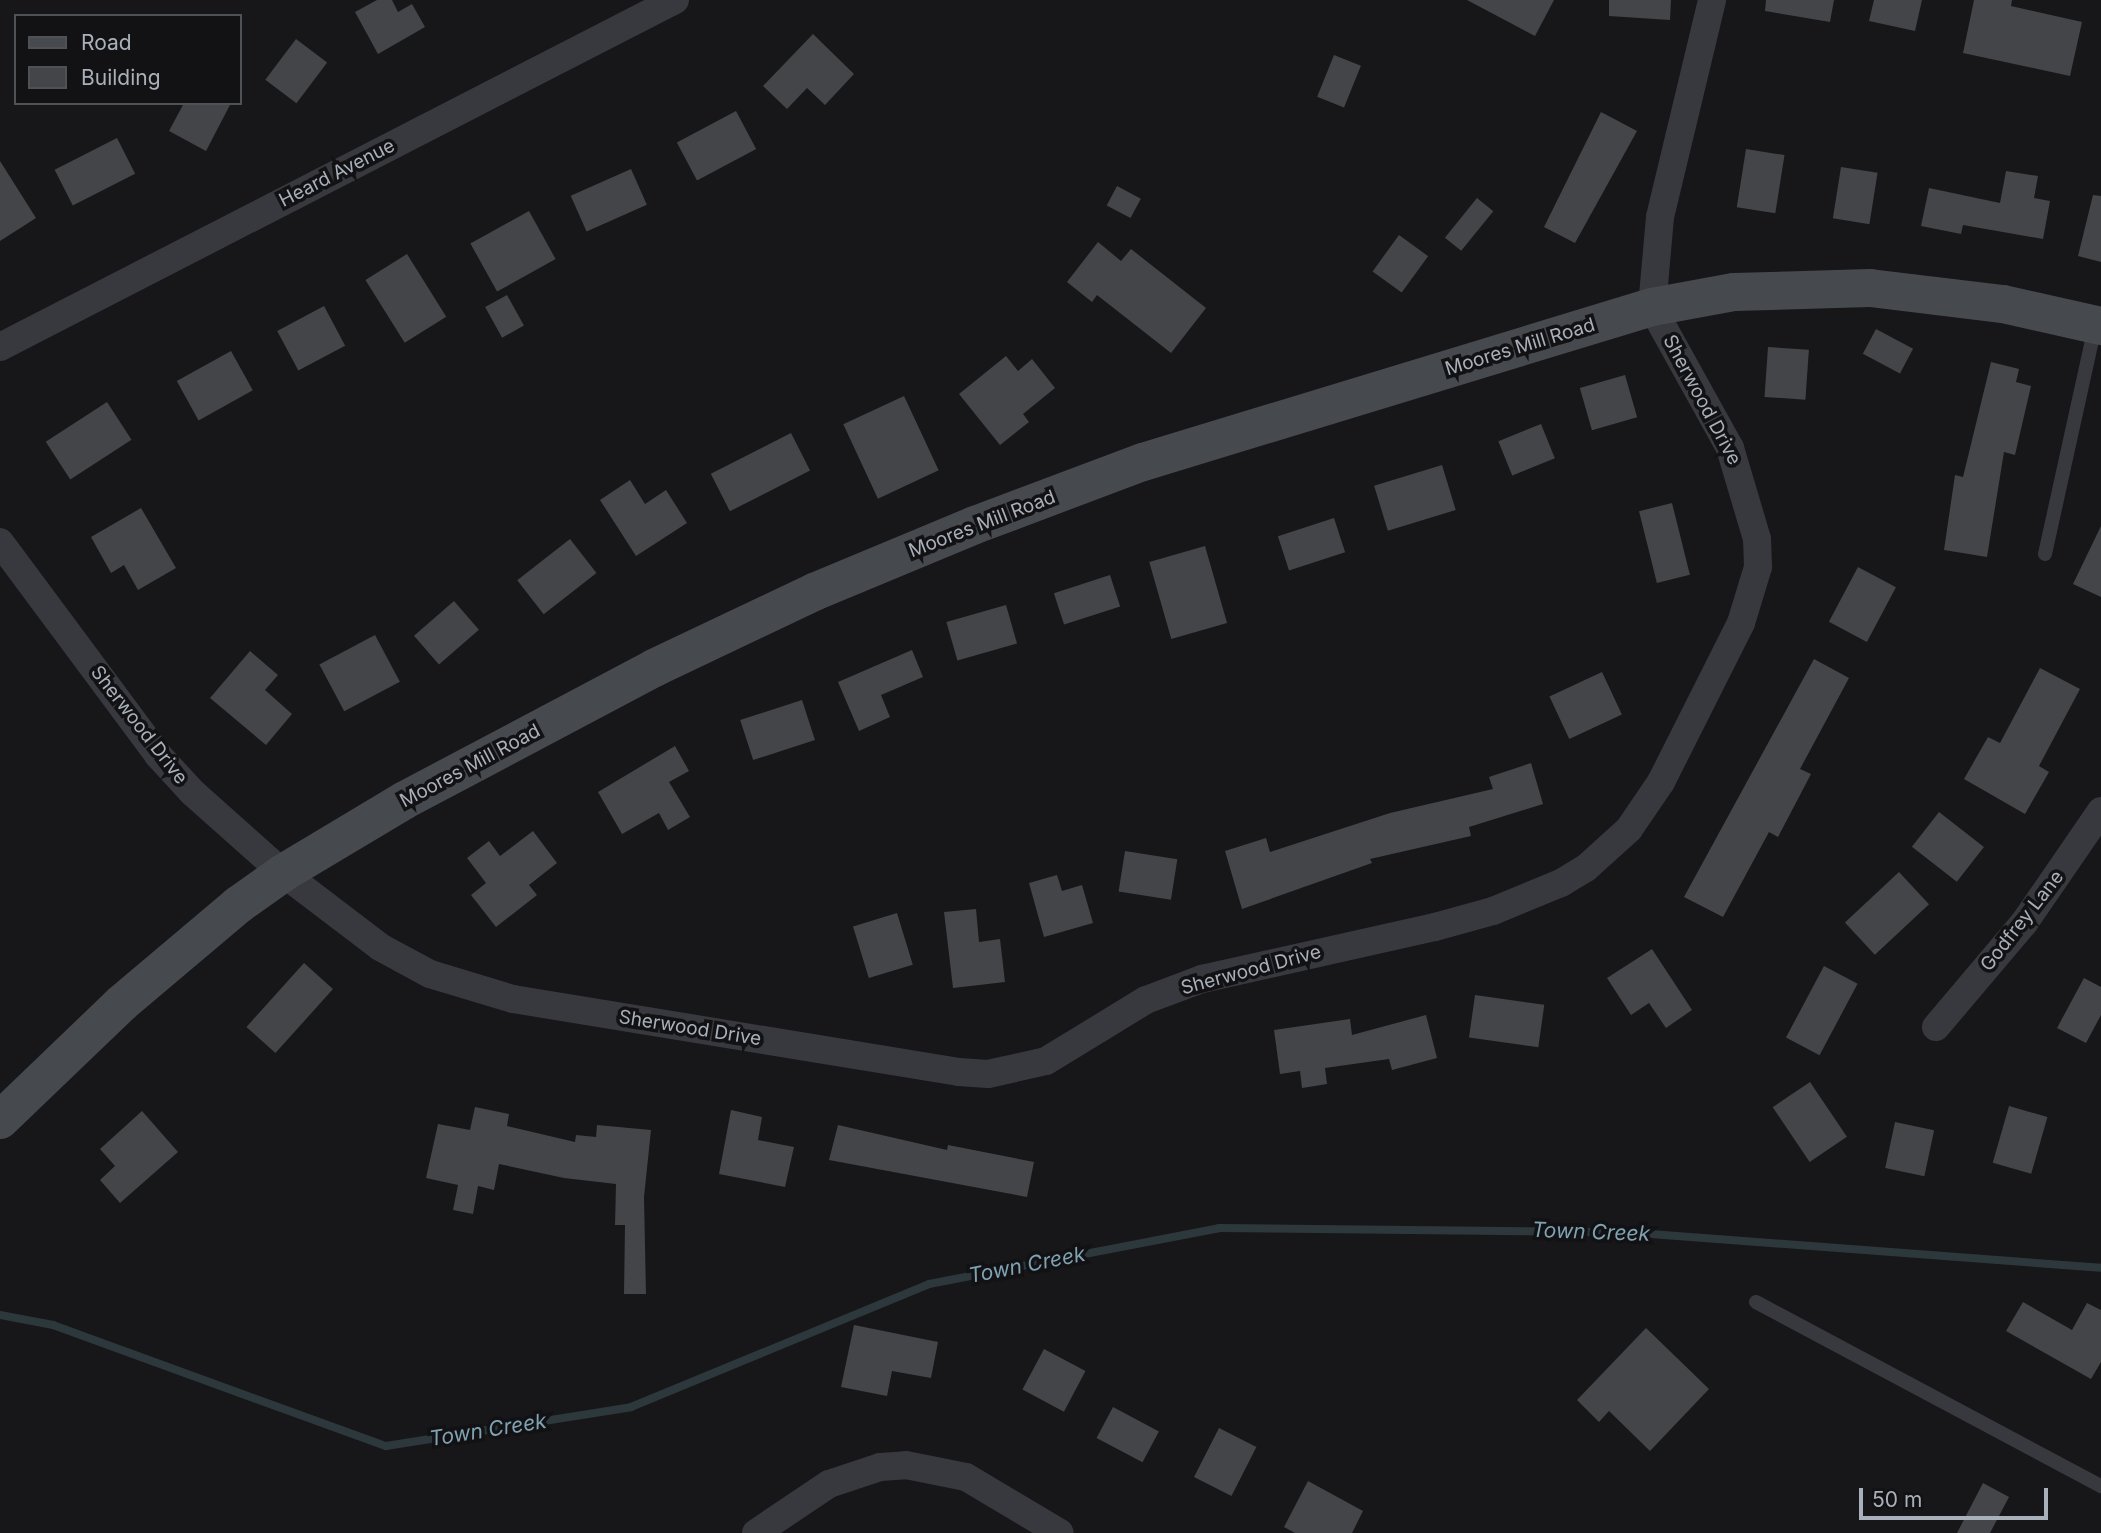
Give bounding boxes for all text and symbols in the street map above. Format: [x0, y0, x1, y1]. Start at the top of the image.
legend [14, 14, 242, 105]
text: Road [81, 30, 132, 55]
text: Building [81, 65, 161, 90]
street label: Heard Avenue [275, 134, 399, 212]
street label: Moores Mill Road [1442, 313, 1598, 381]
street label: Sherwood Drive [1658, 331, 1746, 469]
street label: Moores Mill Road [905, 486, 1059, 562]
street label: Sherwood Drive [86, 661, 192, 789]
street label: Moores Mill Road [396, 719, 544, 813]
street label: Godfrey Lane [1976, 866, 2068, 976]
street label: Sherwood Drive [1179, 940, 1323, 1000]
street label: Sherwood Drive [617, 1005, 763, 1051]
water label: Town Creek [1531, 1217, 1651, 1247]
water label: Town Creek [967, 1241, 1087, 1289]
water label: Town Creek [428, 1408, 548, 1452]
scale bar [1863, 1474, 2052, 1518]
text: 50 m [1872, 1487, 1922, 1512]

